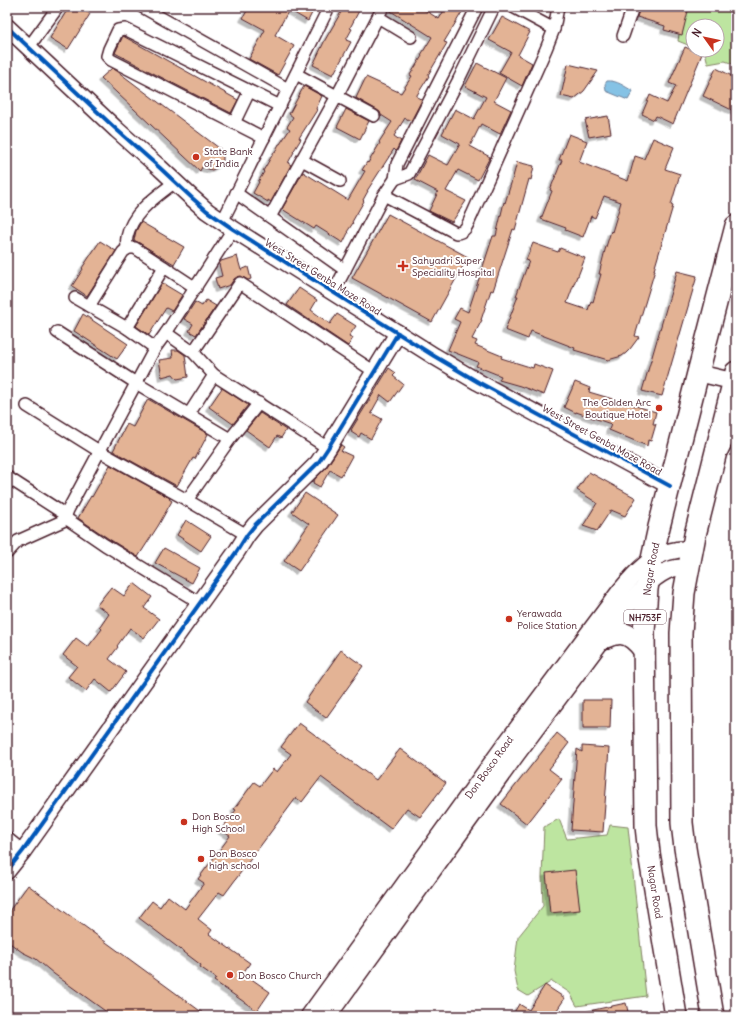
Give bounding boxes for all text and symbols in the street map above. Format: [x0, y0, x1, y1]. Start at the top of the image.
north arrow [685, 18, 725, 58]
text: N [689, 26, 705, 40]
place label: State Bank of India [204, 145, 253, 170]
marker: State Bank of India [191, 152, 201, 162]
street label: West Street Genba Moze Road [262, 236, 384, 318]
place label: Sahyadri Super Speciality Hospital [412, 254, 494, 279]
marker: Sahyadri Super Speciality Hospital [397, 260, 409, 272]
place label: The Golden Arc Boutique Hotel [582, 396, 651, 421]
street label: West Street Genba Moze Road [540, 402, 664, 478]
marker: The Golden Arc Boutique Hotel [654, 403, 664, 413]
street label: Nagar Road [640, 541, 662, 596]
place label: Yerawada Police Station [517, 607, 577, 632]
road number: NH753F [624, 610, 666, 624]
marker: Yerawada Police Station [504, 614, 514, 624]
street label: Don Bosco Road [462, 733, 516, 801]
place label: Don Bosco High School [192, 810, 245, 835]
marker: Don Bosco High School [179, 817, 189, 827]
place label: Don Bosco high school [209, 847, 260, 872]
marker: Don Bosco high school [196, 854, 206, 864]
street label: Nagar Road [644, 864, 666, 920]
place label: Don Bosco Church [238, 969, 322, 982]
marker: Don Bosco Church [225, 970, 235, 980]

